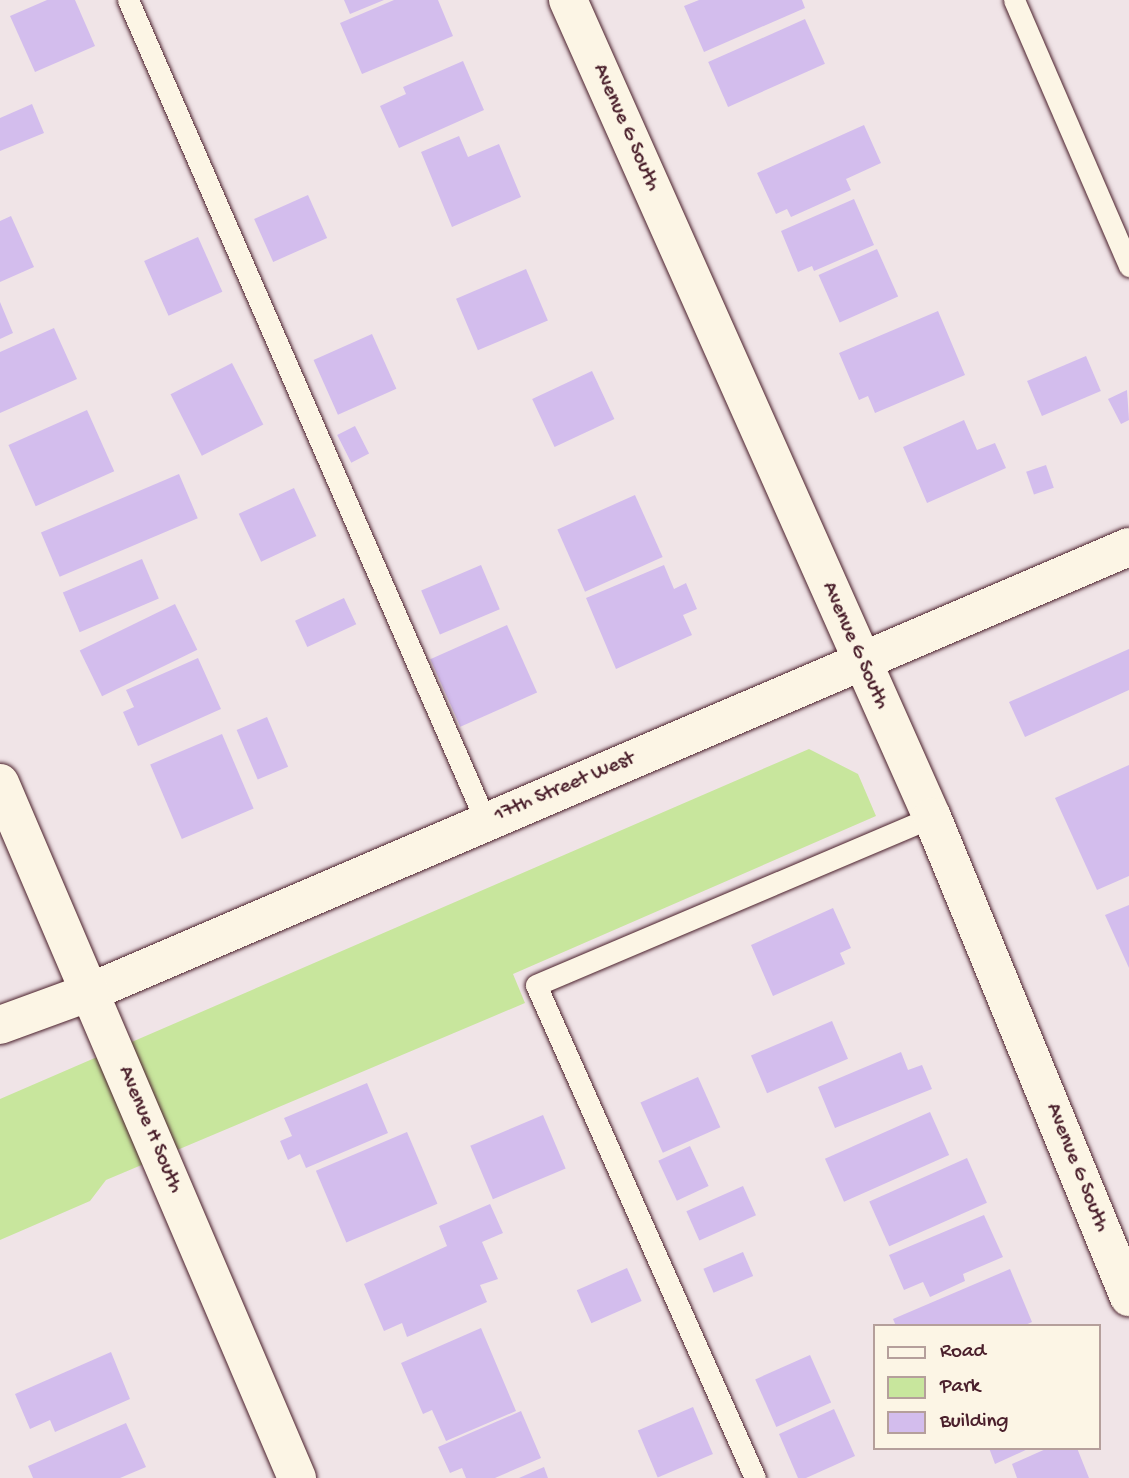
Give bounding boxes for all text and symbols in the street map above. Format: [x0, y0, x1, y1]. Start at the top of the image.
street label: Avenue G South [586, 60, 664, 196]
street label: Avenue G South [815, 578, 893, 714]
street label: 17th Street West [491, 747, 639, 829]
street label: Avenue H South [111, 1063, 187, 1197]
street label: Avenue G South [1039, 1100, 1113, 1236]
legend [874, 1324, 1101, 1450]
text: Road [940, 1340, 986, 1365]
text: Park [940, 1375, 980, 1400]
text: Building [940, 1410, 1009, 1435]

